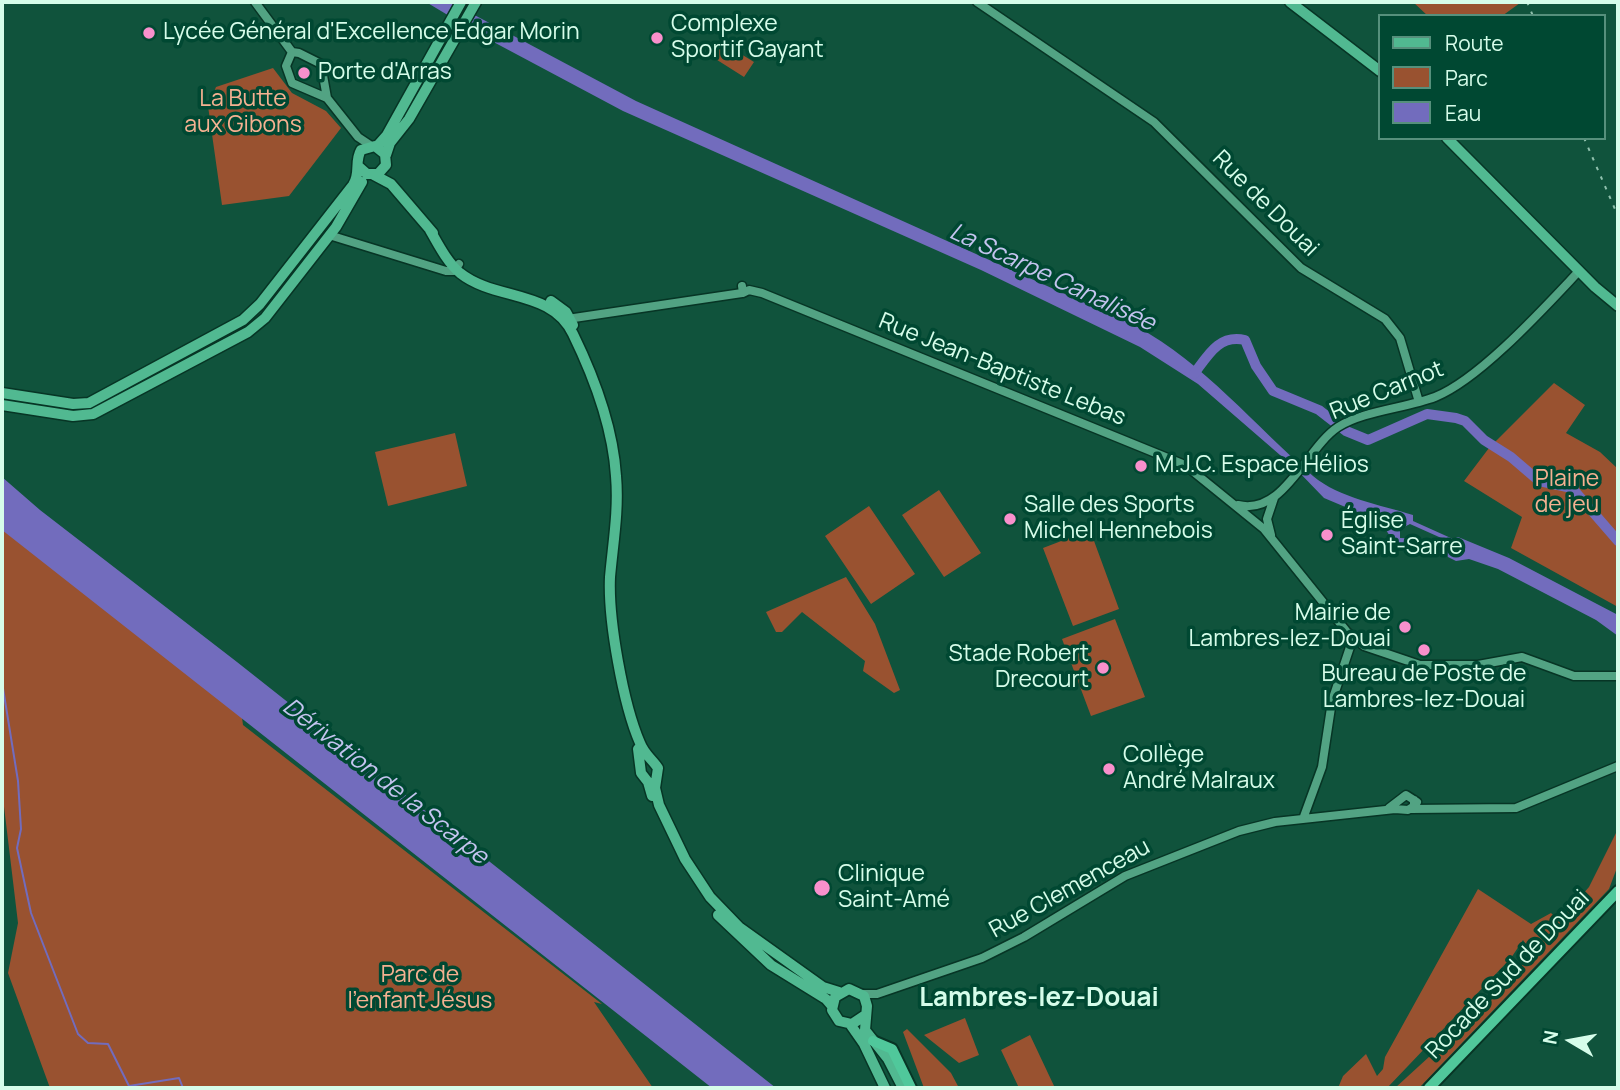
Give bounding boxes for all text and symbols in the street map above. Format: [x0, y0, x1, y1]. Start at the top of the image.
place label: Complexe Sportif Gayant [671, 11, 824, 65]
legend [1378, 14, 1606, 140]
place label: Lycée Général d'Excellence Edgar Morin [163, 19, 580, 47]
marker: Lycée Général d'Excellence Edgar Morin [141, 25, 157, 41]
text: Route [1445, 29, 1503, 57]
marker: Complexe Sportif Gayant [649, 30, 665, 46]
place label: Porte d'Arras [318, 59, 452, 87]
text: Parc [1445, 64, 1488, 92]
marker: Porte d'Arras [296, 65, 312, 81]
park label: La Butte aux Gibons [184, 86, 302, 140]
text: Eau [1445, 99, 1481, 127]
street label: Rue de Douai [1206, 145, 1324, 263]
water label: La Scarpe Canalisée [945, 218, 1159, 338]
street label: Rue Jean-Baptiste Lebas [875, 308, 1129, 432]
street label: Rue Carnot [1326, 356, 1448, 426]
place label: M.J.C. Espace Hélios [1155, 452, 1369, 480]
marker: M.J.C. Espace Hélios [1133, 458, 1149, 474]
park label: Plaine de jeu [1535, 466, 1599, 520]
place label: Salle des Sports Michel Hennebois [1024, 492, 1213, 546]
place label: Église Saint-Sarre [1341, 508, 1463, 562]
marker: Salle des Sports Michel Hennebois [1002, 511, 1018, 527]
marker: Église Saint-Sarre [1319, 527, 1335, 543]
place label: Mairie de Lambres-lez-Douai [1189, 600, 1391, 654]
marker: Mairie de Lambres-lez-Douai [1397, 619, 1413, 635]
place label: Stade Robert Drecourt [948, 641, 1089, 695]
marker: Bureau de Poste de Lambres-lez-Douai [1416, 642, 1432, 658]
marker: Stade Robert Drecourt [1095, 660, 1111, 676]
place label: Bureau de Poste de Lambres-lez-Douai [1322, 661, 1526, 715]
water label: Dérivation de la Scarpe [277, 693, 493, 871]
place label: Collège André Malraux [1123, 742, 1275, 796]
marker: Collège André Malraux [1101, 761, 1117, 777]
street label: Rue Clemenceau [985, 833, 1155, 945]
place label: Clinique Saint-Amé [838, 861, 950, 915]
marker: Clinique Saint-Amé [812, 878, 832, 898]
street label: Rocade Sud de Douai [1420, 885, 1596, 1065]
park label: Parc de l'enfant Jésus [348, 962, 492, 1016]
district label: Lambres-lez-Douai [919, 983, 1159, 1015]
north arrow [1536, 1006, 1606, 1076]
text: N [1536, 1028, 1564, 1046]

